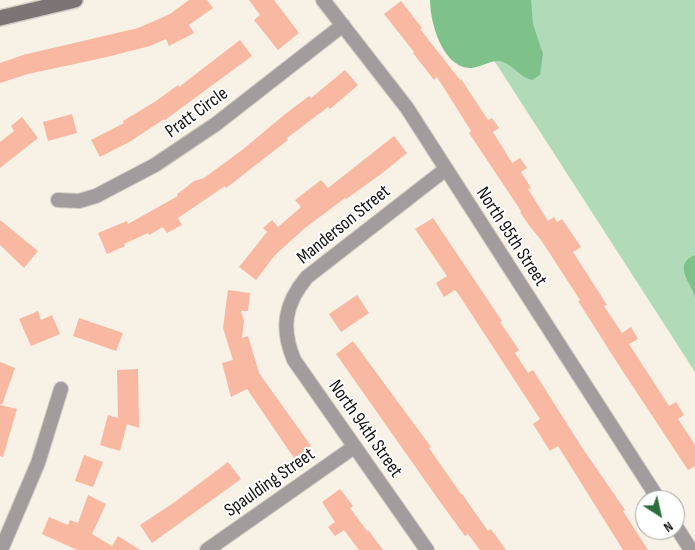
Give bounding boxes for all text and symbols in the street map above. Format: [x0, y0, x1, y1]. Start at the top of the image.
street label: Pratt Circle [161, 83, 233, 143]
street label: Manderson Street [293, 180, 395, 270]
street label: North 95th Street [471, 183, 551, 291]
street label: North 94th Street [323, 376, 407, 482]
street label: Spaulding Street [220, 444, 320, 522]
north arrow [635, 490, 685, 540]
text: N [660, 518, 676, 536]

